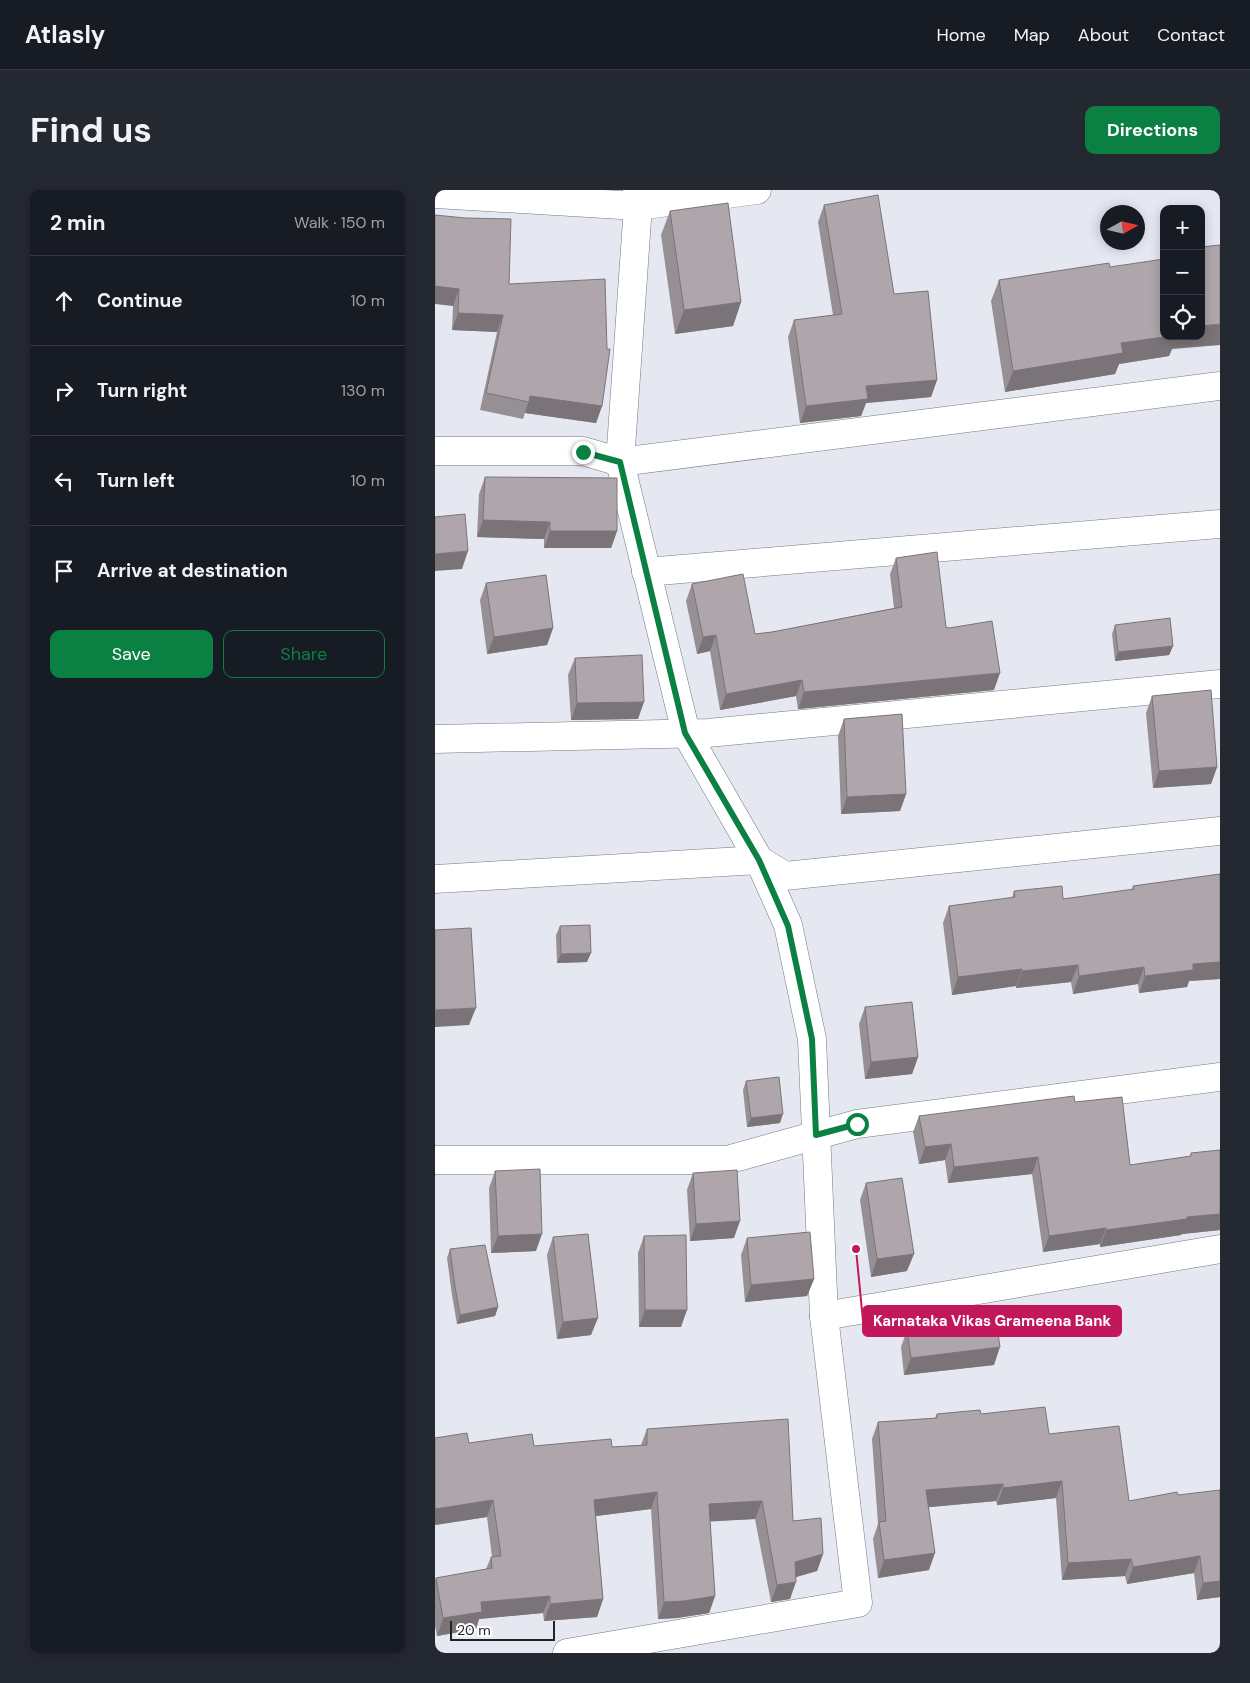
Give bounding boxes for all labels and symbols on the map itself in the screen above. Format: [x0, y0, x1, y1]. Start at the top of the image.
north arrow [1100, 205, 1145, 250]
route end [572, 441, 595, 464]
route start [846, 1113, 869, 1136]
callout: Karnataka Vikas Grameena Bank [863, 1306, 1121, 1336]
text: Karnataka Vikas Grameena Bank [873, 1311, 1111, 1331]
scale bar [450, 1618, 555, 1641]

